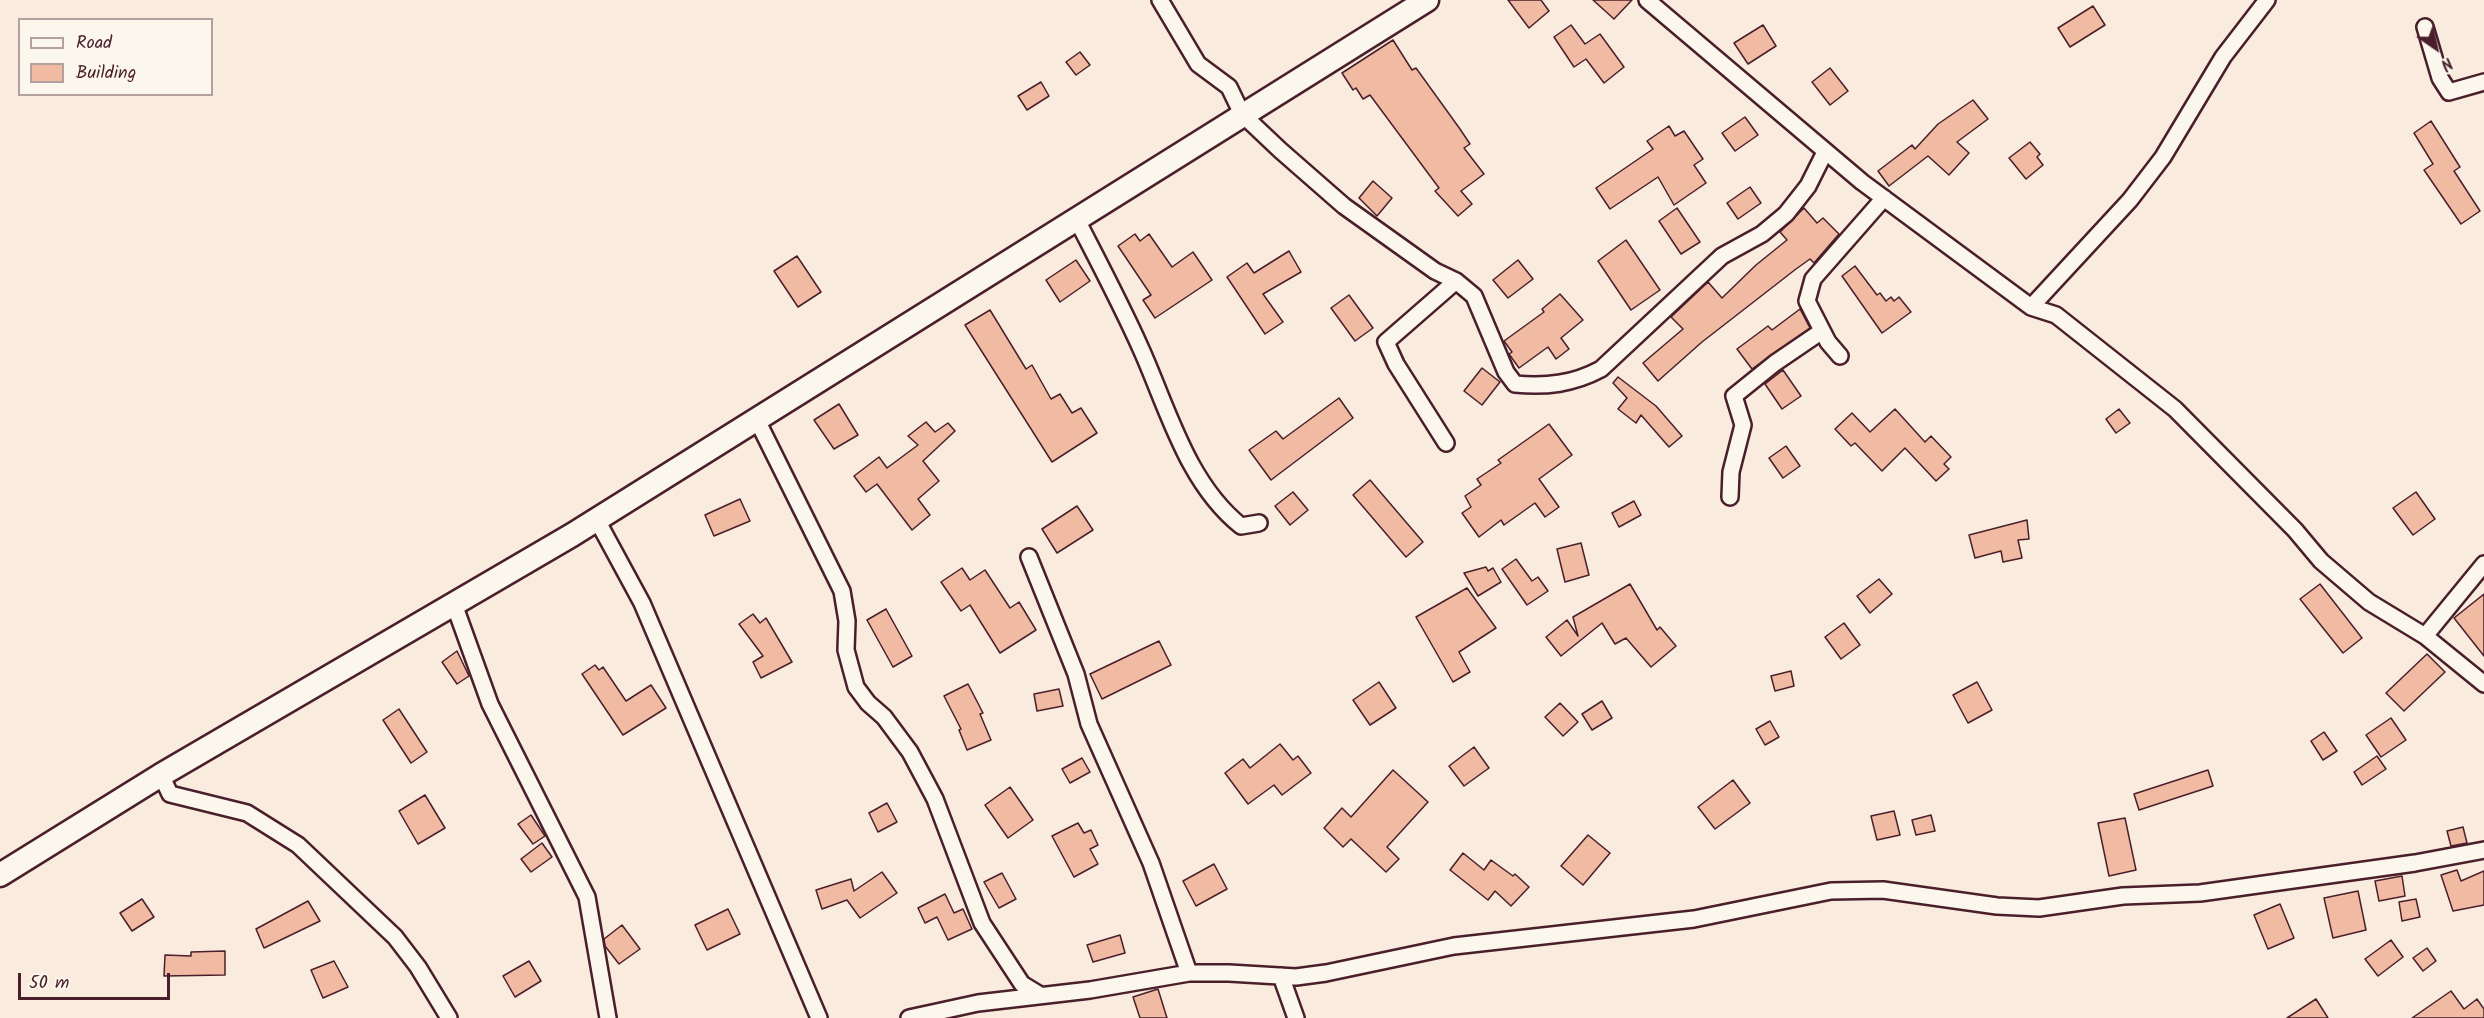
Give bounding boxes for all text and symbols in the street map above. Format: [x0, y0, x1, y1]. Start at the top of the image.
legend [18, 18, 213, 96]
north arrow [2406, 18, 2466, 78]
text: Road [76, 29, 112, 58]
text: N [2435, 50, 2458, 77]
text: Building [76, 59, 136, 88]
scale bar [21, 961, 172, 999]
text: 50 m [29, 969, 69, 998]

